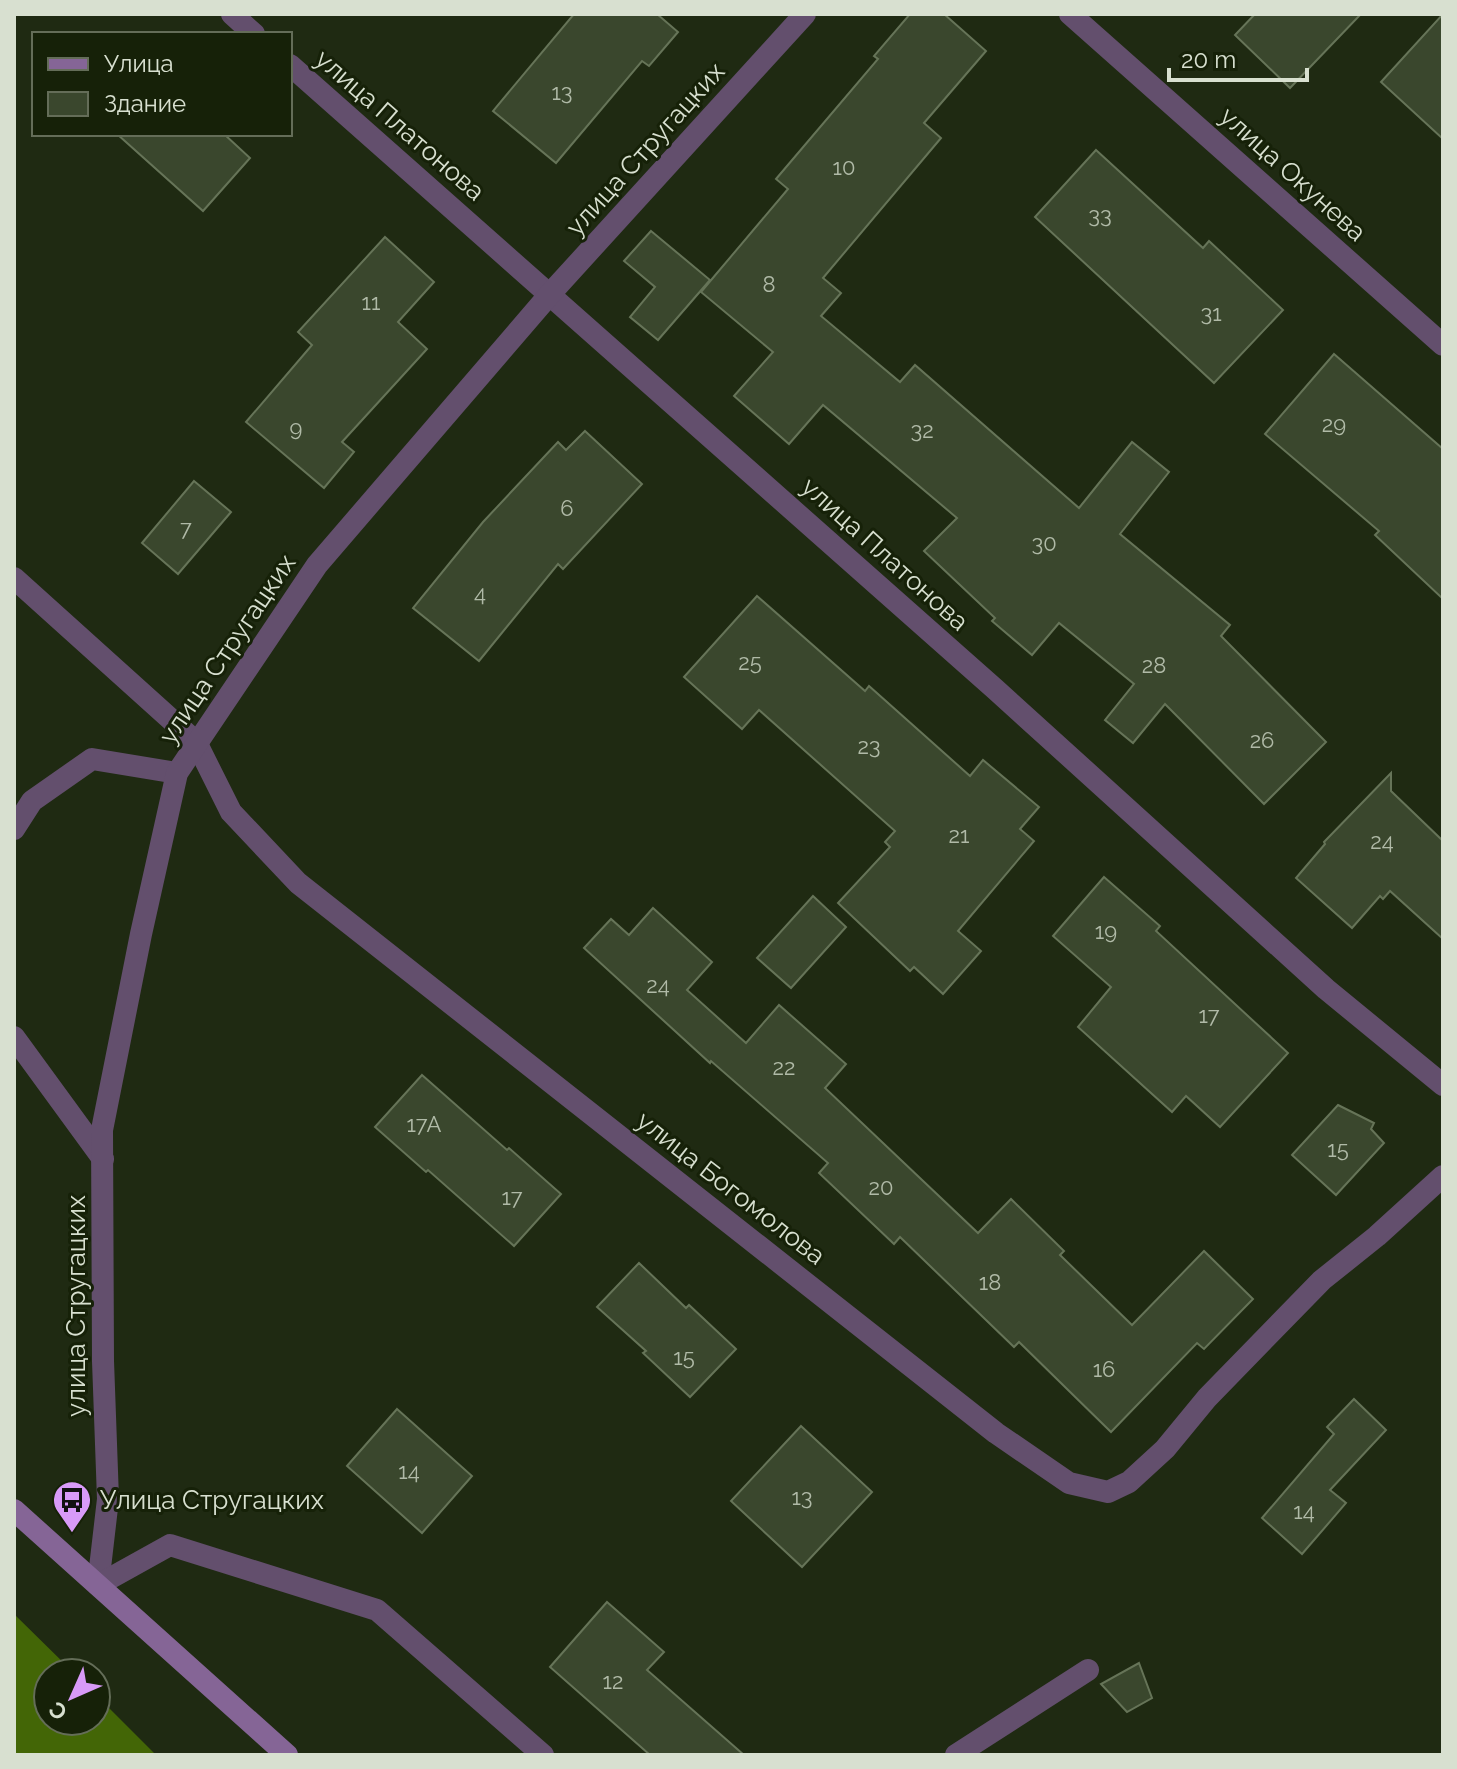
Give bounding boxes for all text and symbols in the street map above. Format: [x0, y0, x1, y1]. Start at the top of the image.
legend [32, 32, 292, 136]
scale bar [1169, 32, 1307, 82]
street label: улица Платонова [309, 43, 491, 207]
text: 20 m [1181, 45, 1236, 74]
text: Улица [104, 49, 174, 78]
street label: улица Стругацких [560, 57, 730, 241]
house number: 13 [551, 79, 573, 105]
text: Здание [104, 89, 186, 118]
street label: улица Окунева [1214, 101, 1372, 247]
house number: 10 [833, 154, 855, 180]
house number: 33 [1088, 202, 1112, 228]
house number: 8 [762, 271, 776, 297]
house number: 11 [362, 289, 380, 315]
house number: 31 [1200, 300, 1222, 326]
house number: 29 [1322, 411, 1346, 437]
house number: 9 [290, 415, 302, 441]
house number: 32 [910, 417, 934, 443]
street label: улица Платонова [795, 471, 975, 637]
house number: 6 [560, 495, 574, 521]
house number: 7 [180, 515, 192, 541]
house number: 30 [1031, 530, 1057, 556]
street label: улица Стругацких [153, 549, 301, 749]
house number: 4 [474, 580, 486, 606]
house number: 25 [738, 649, 762, 675]
house number: 28 [1142, 652, 1166, 678]
house number: 26 [1250, 727, 1274, 753]
house number: 23 [857, 733, 881, 759]
house number: 21 [949, 822, 969, 848]
house number: 24 [1370, 828, 1394, 854]
house number: 19 [1095, 918, 1117, 944]
house number: 24 [646, 972, 670, 998]
house number: 17 [1198, 1002, 1220, 1028]
house number: 22 [773, 1054, 795, 1080]
street label: улица Богомолова [631, 1105, 831, 1271]
house number: 17А [407, 1111, 442, 1137]
house number: 15 [1327, 1136, 1349, 1162]
house number: 20 [869, 1174, 893, 1200]
house number: 17 [501, 1184, 523, 1210]
street label: улица Стругацких [61, 1195, 91, 1417]
house number: 18 [979, 1269, 1001, 1295]
house number: 15 [673, 1344, 695, 1370]
house number: 16 [1093, 1356, 1115, 1382]
house number: 14 [398, 1458, 420, 1484]
bus stop icon: Улица Стругацких [51, 1479, 93, 1534]
house number: 13 [791, 1484, 813, 1510]
place label: Улица Стругацких [100, 1485, 324, 1515]
house number: 14 [1293, 1498, 1315, 1524]
north arrow [32, 1657, 112, 1737]
house number: 12 [603, 1668, 623, 1694]
text: С [43, 1697, 72, 1726]

